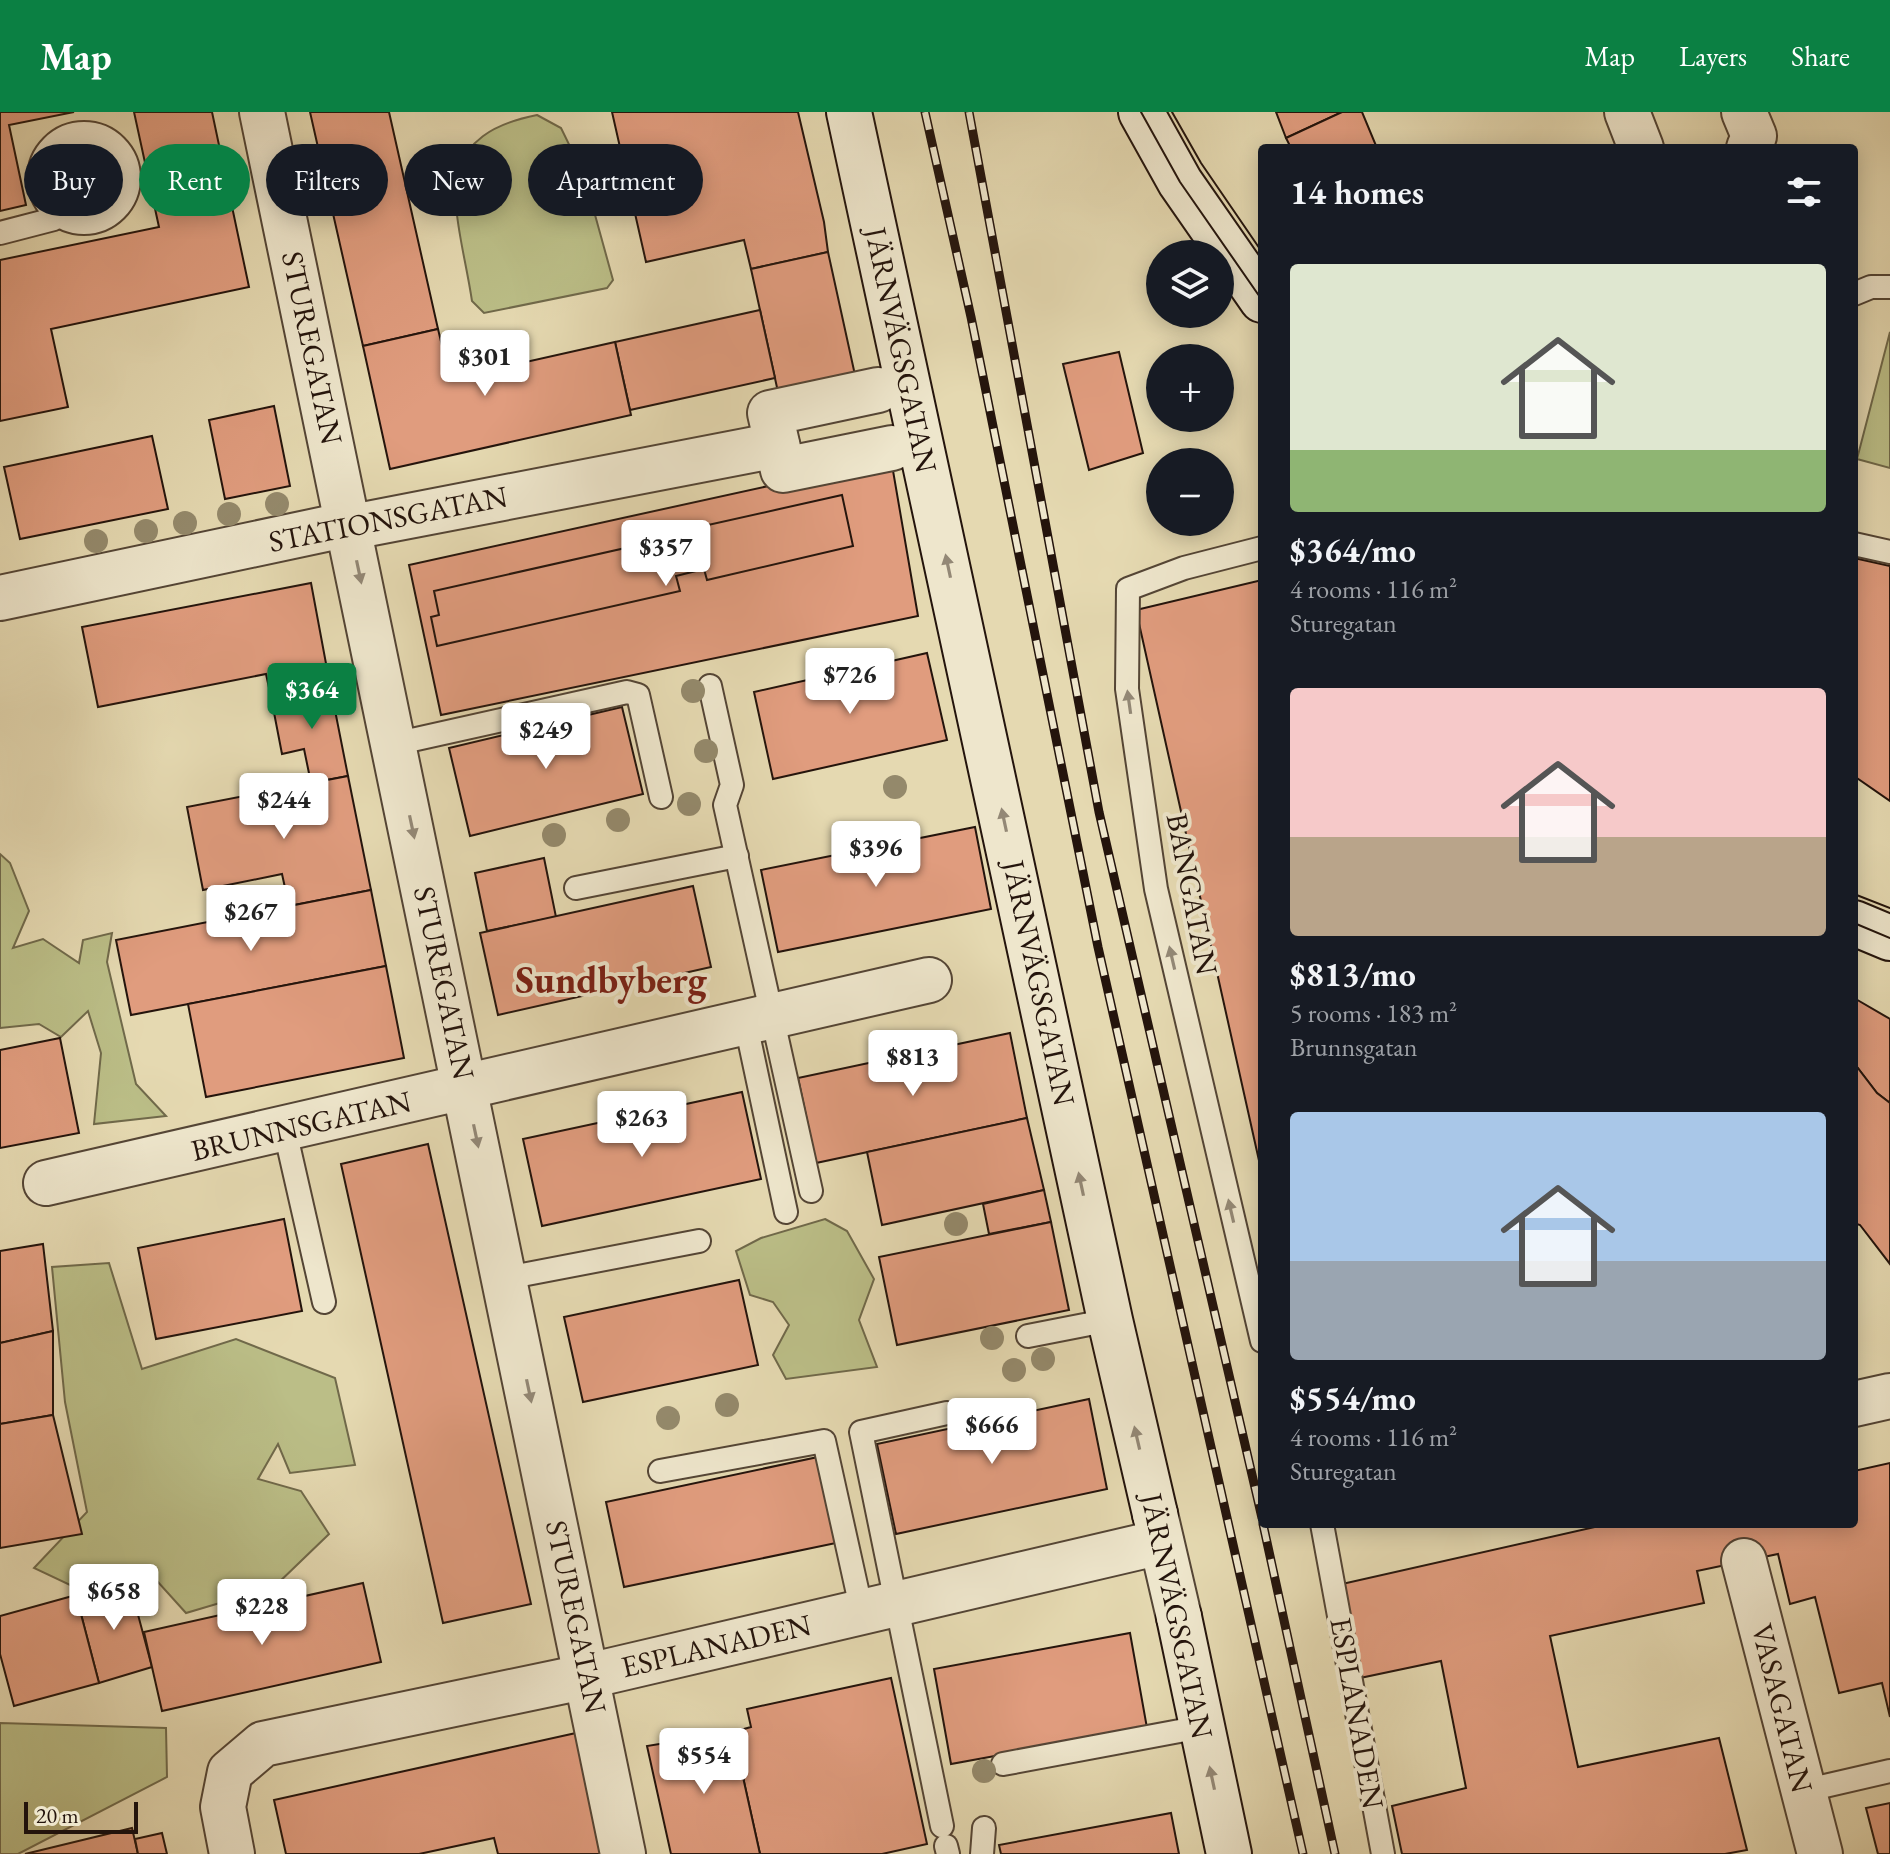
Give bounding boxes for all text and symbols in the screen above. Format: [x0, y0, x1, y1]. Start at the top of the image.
text: Map [40, 32, 112, 81]
text: Map [1585, 38, 1635, 74]
text: Layers [1679, 38, 1747, 74]
text: Share [1791, 38, 1850, 74]
chip: Buy [24, 144, 123, 216]
chip: Rent [139, 144, 250, 216]
chip: Filters [266, 144, 388, 216]
chip: New [404, 144, 512, 216]
chip: Apartment [528, 144, 703, 216]
text: 14 homes [1290, 170, 1424, 214]
icon: filters [1782, 170, 1826, 214]
street label: JÄRNVÄGSGATAN [856, 221, 947, 476]
map controls [1146, 240, 1234, 536]
button: layers [1146, 240, 1234, 328]
street label: STUREGATAN [273, 248, 352, 448]
icon: home [1486, 316, 1630, 460]
pin: $301 [438, 330, 532, 398]
text: $301 [458, 339, 512, 373]
button: + [1146, 344, 1234, 432]
button: − [1146, 448, 1234, 536]
street label: STATIONSGATAN [265, 476, 511, 561]
pin: $357 [619, 520, 713, 588]
text: $364/mo [1290, 528, 1416, 572]
text: $357 [639, 529, 693, 563]
one-way arrow [941, 553, 954, 578]
one-way arrow [353, 560, 365, 585]
text: 4 rooms · 116 m² [1290, 572, 1457, 606]
text: Sturegatan [1290, 606, 1397, 640]
pin: $726 [803, 648, 897, 716]
text: $726 [823, 657, 877, 691]
pin: $364 [265, 663, 359, 731]
text: $364 [285, 672, 339, 706]
one-way arrow [1122, 689, 1135, 714]
pin: $249 [499, 703, 593, 771]
text: $249 [519, 712, 573, 746]
icon: home [1486, 740, 1630, 884]
pin: $244 [237, 773, 331, 841]
text: $244 [257, 782, 311, 816]
one-way arrow [997, 807, 1010, 832]
street label: BANGATAN [1158, 810, 1227, 978]
one-way arrow [406, 814, 418, 839]
pin: $396 [829, 821, 923, 889]
text: $396 [849, 830, 903, 864]
street label: JÄRNVÄGSGATAN [994, 854, 1085, 1109]
street label: STUREGATAN [405, 883, 484, 1083]
pin: $267 [204, 885, 298, 953]
text: $267 [224, 894, 278, 928]
one-way arrow [1165, 945, 1178, 970]
text: $813/mo [1290, 952, 1416, 996]
district label: Sundbyberg [515, 955, 708, 1004]
text: 5 rooms · 183 m² [1290, 996, 1457, 1030]
pin: $813 [866, 1030, 960, 1098]
text: Brunnsgatan [1290, 1030, 1417, 1064]
text: $813 [886, 1039, 940, 1073]
street label: BRUNNSGATAN [187, 1081, 415, 1170]
pin: $263 [595, 1091, 689, 1159]
text: $263 [615, 1100, 669, 1134]
one-way arrow [470, 1124, 483, 1149]
icon: home [1486, 1164, 1630, 1308]
one-way arrow [1074, 1171, 1087, 1196]
one-way arrow [1225, 1198, 1237, 1223]
text: $554/mo [1290, 1376, 1416, 1420]
one-way arrow [523, 1378, 536, 1403]
pin: $666 [945, 1398, 1039, 1466]
text: $666 [965, 1407, 1019, 1441]
text: 4 rooms · 116 m² [1290, 1420, 1457, 1454]
one-way arrow [1131, 1425, 1143, 1450]
text: Sturegatan [1290, 1454, 1397, 1488]
street label: JÄRNVÄGSGATAN [1132, 1487, 1223, 1742]
street label: STUREGATAN [537, 1517, 616, 1717]
pin: $658 [67, 1564, 161, 1632]
text: $658 [87, 1573, 141, 1607]
pin: $228 [215, 1579, 309, 1647]
text: $228 [235, 1588, 289, 1622]
street label: ESPLANADEN [617, 1605, 815, 1686]
street label: ESPLANADEN [1321, 1614, 1394, 1812]
street label: VASAGATAN [1743, 1619, 1822, 1797]
pin: $554 [657, 1728, 751, 1796]
text: $554 [677, 1737, 731, 1771]
one-way arrow [1205, 1765, 1218, 1790]
scale bar [24, 1798, 138, 1834]
text: 20 m [36, 1801, 79, 1830]

